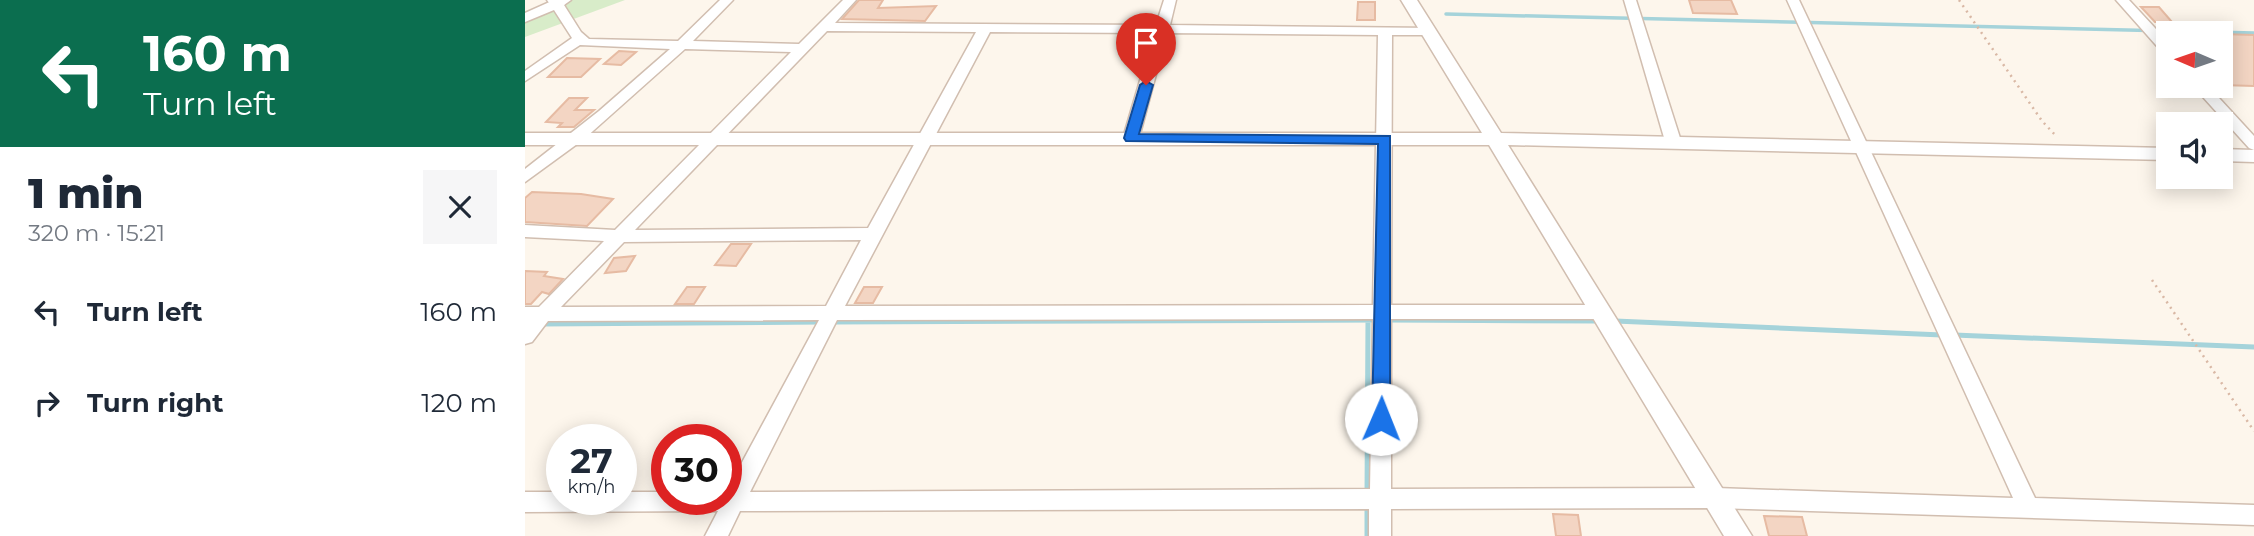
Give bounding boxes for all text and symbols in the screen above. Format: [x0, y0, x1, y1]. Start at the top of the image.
pin [1116, 13, 1176, 85]
north arrow [2156, 21, 2233, 98]
map controls [2156, 21, 2233, 189]
text: 160 m [143, 24, 292, 83]
icon: arrive [1127, 24, 1165, 62]
icon: left [28, 28, 119, 119]
text: Turn left [143, 84, 277, 123]
button: sound [2156, 112, 2233, 189]
text: 1 min [28, 167, 144, 219]
button: close [423, 170, 497, 244]
text: 320 m · 15:21 [28, 219, 165, 247]
icon: left [28, 293, 66, 331]
text: Turn left [87, 296, 203, 328]
text: 160 m [420, 296, 497, 328]
position arrow [1344, 382, 1418, 456]
icon: right [28, 384, 66, 422]
text: Turn right [87, 387, 223, 419]
text: 120 m [421, 387, 497, 419]
speed limit sign: 30 [651, 424, 742, 515]
text: 27 [570, 439, 613, 482]
text: km/h [567, 476, 616, 498]

